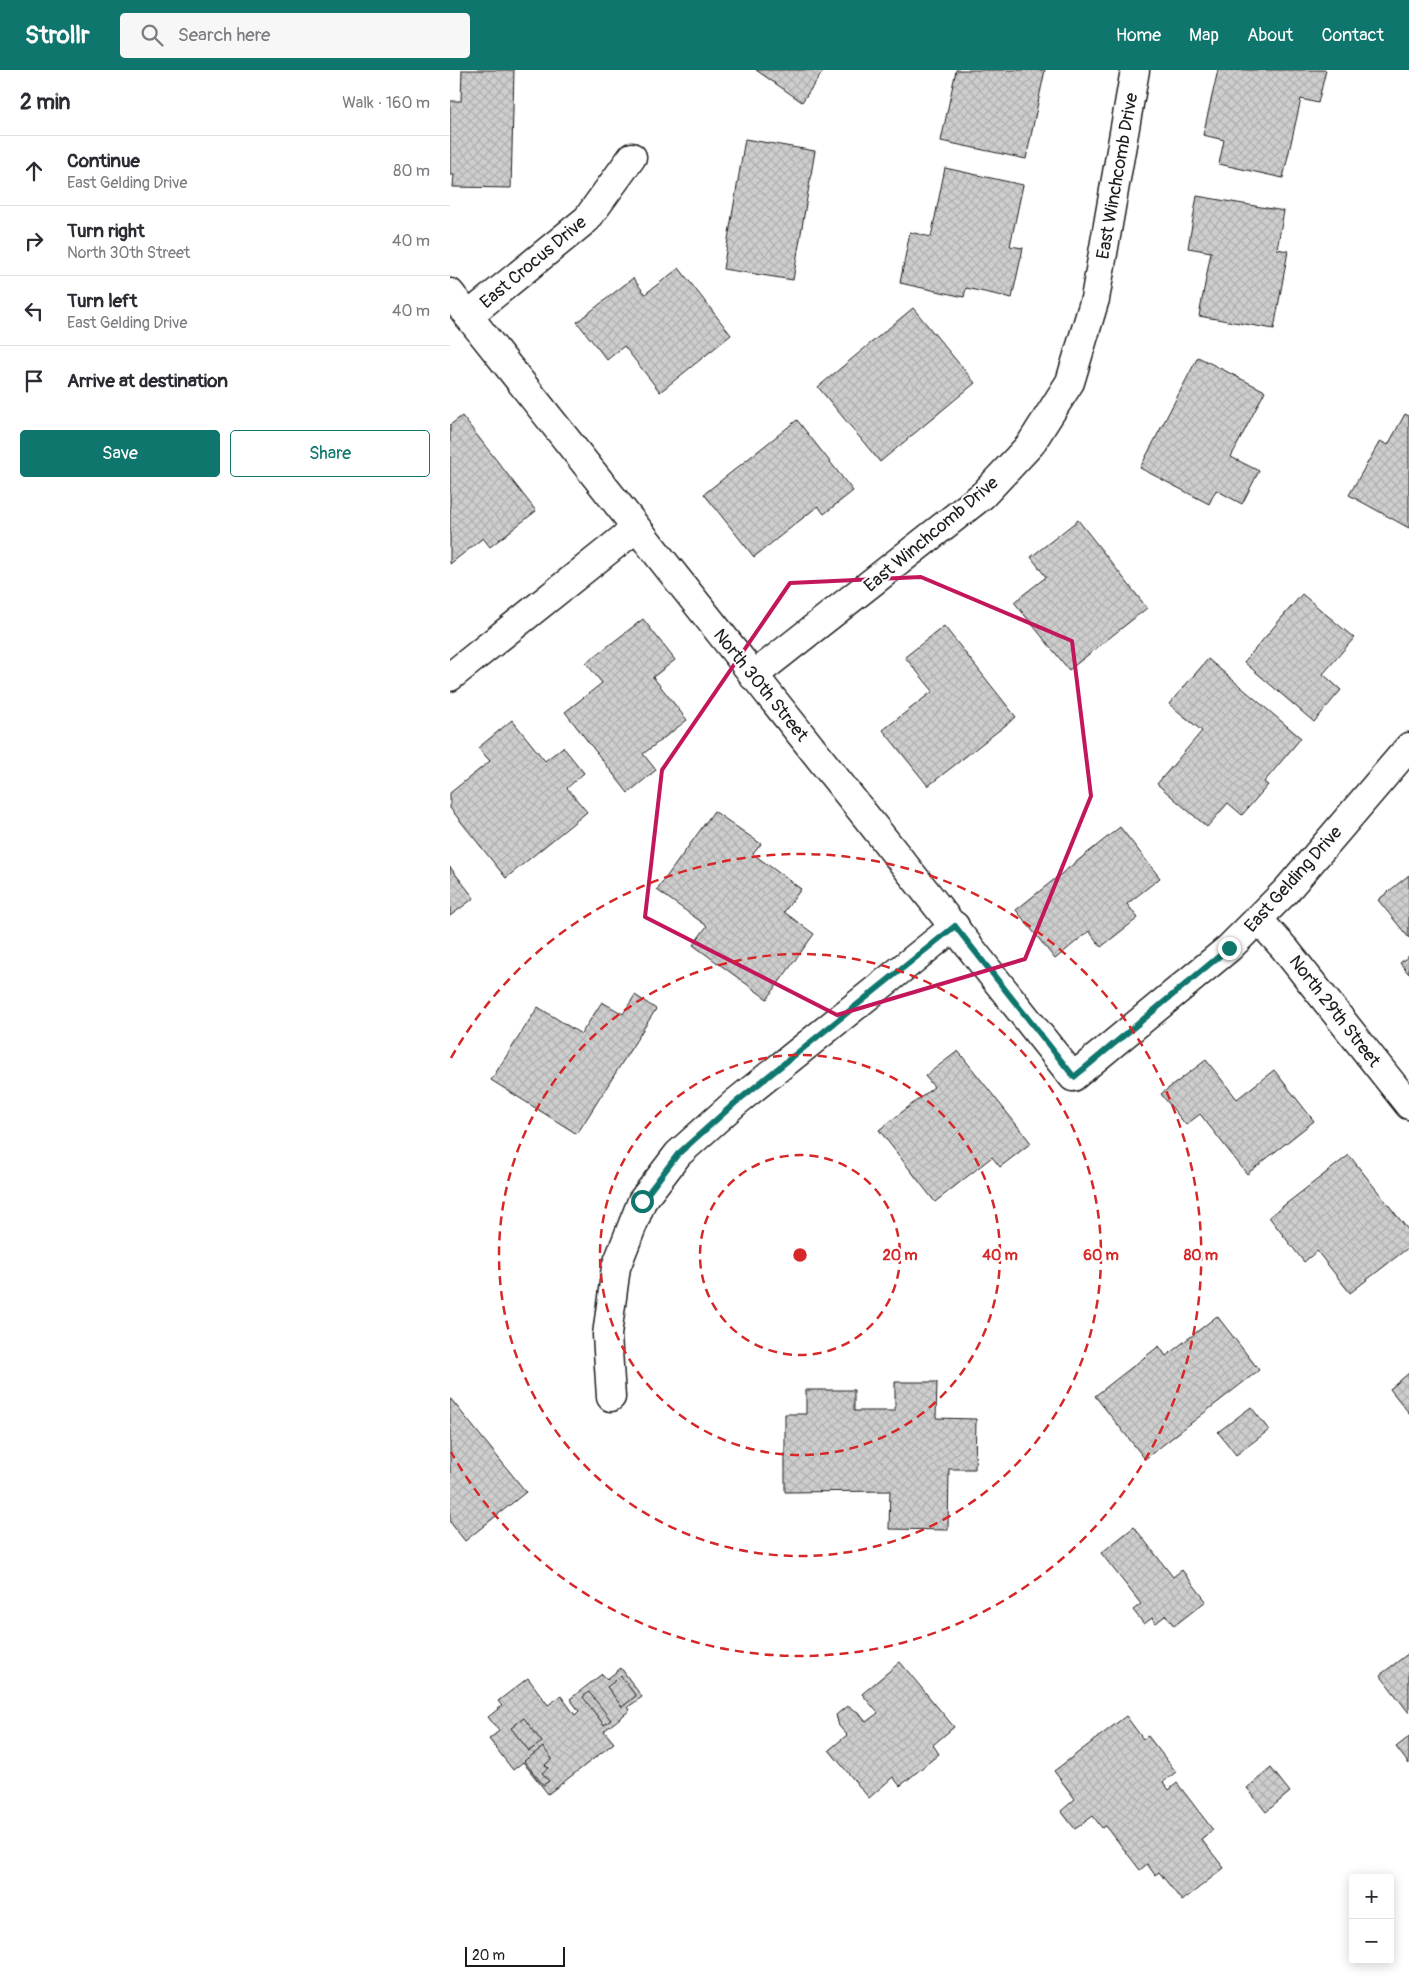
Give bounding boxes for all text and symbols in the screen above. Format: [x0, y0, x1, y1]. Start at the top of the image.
search box [120, 13, 470, 58]
text: Strollr [25, 21, 90, 50]
icon: search [138, 21, 166, 49]
text: Search here [178, 23, 270, 47]
text: Home [1116, 24, 1161, 47]
text: Map [1189, 24, 1219, 47]
text: About [1247, 24, 1293, 47]
text: Contact [1321, 24, 1384, 47]
text: 2 min [20, 89, 70, 116]
street label: East Winchcomb Drive [1092, 91, 1143, 261]
text: Walk · 160 m [342, 93, 430, 113]
text: Continue [67, 149, 140, 173]
icon: ahead [20, 157, 48, 185]
text: 80 m [393, 161, 430, 181]
text: East Gelding Drive [67, 173, 187, 193]
street label: East Crocus Drive [475, 211, 592, 314]
text: Turn right [67, 219, 145, 243]
icon: right [20, 227, 48, 255]
text: 40 m [392, 231, 430, 251]
text: North 30th Street [67, 243, 190, 263]
text: Turn left [67, 289, 137, 313]
icon: left [20, 297, 48, 325]
text: 40 m [392, 301, 430, 321]
text: East Gelding Drive [67, 313, 187, 333]
icon: arrive [20, 367, 48, 395]
text: Arrive at destination [67, 369, 228, 393]
button: Save [20, 430, 220, 477]
button: Share [230, 430, 430, 477]
street label: East Winchcomb Drive [859, 471, 1003, 597]
street label: North 30th Street [708, 624, 814, 747]
street label: East Gelding Drive [1240, 821, 1347, 937]
route end [1218, 937, 1241, 960]
street label: North 29th Street [1284, 951, 1386, 1072]
route start [631, 1190, 654, 1213]
centre of rings [791, 1246, 809, 1264]
text: 20 m [882, 1246, 918, 1265]
text: 40 m [982, 1246, 1018, 1265]
text: 60 m [1083, 1246, 1119, 1265]
text: 80 m [1184, 1246, 1218, 1265]
map controls [1349, 1874, 1394, 1964]
button: + [1349, 1874, 1394, 1919]
button: − [1349, 1919, 1394, 1964]
scale bar [465, 1944, 565, 1967]
text: 20 m [472, 1947, 505, 1964]

